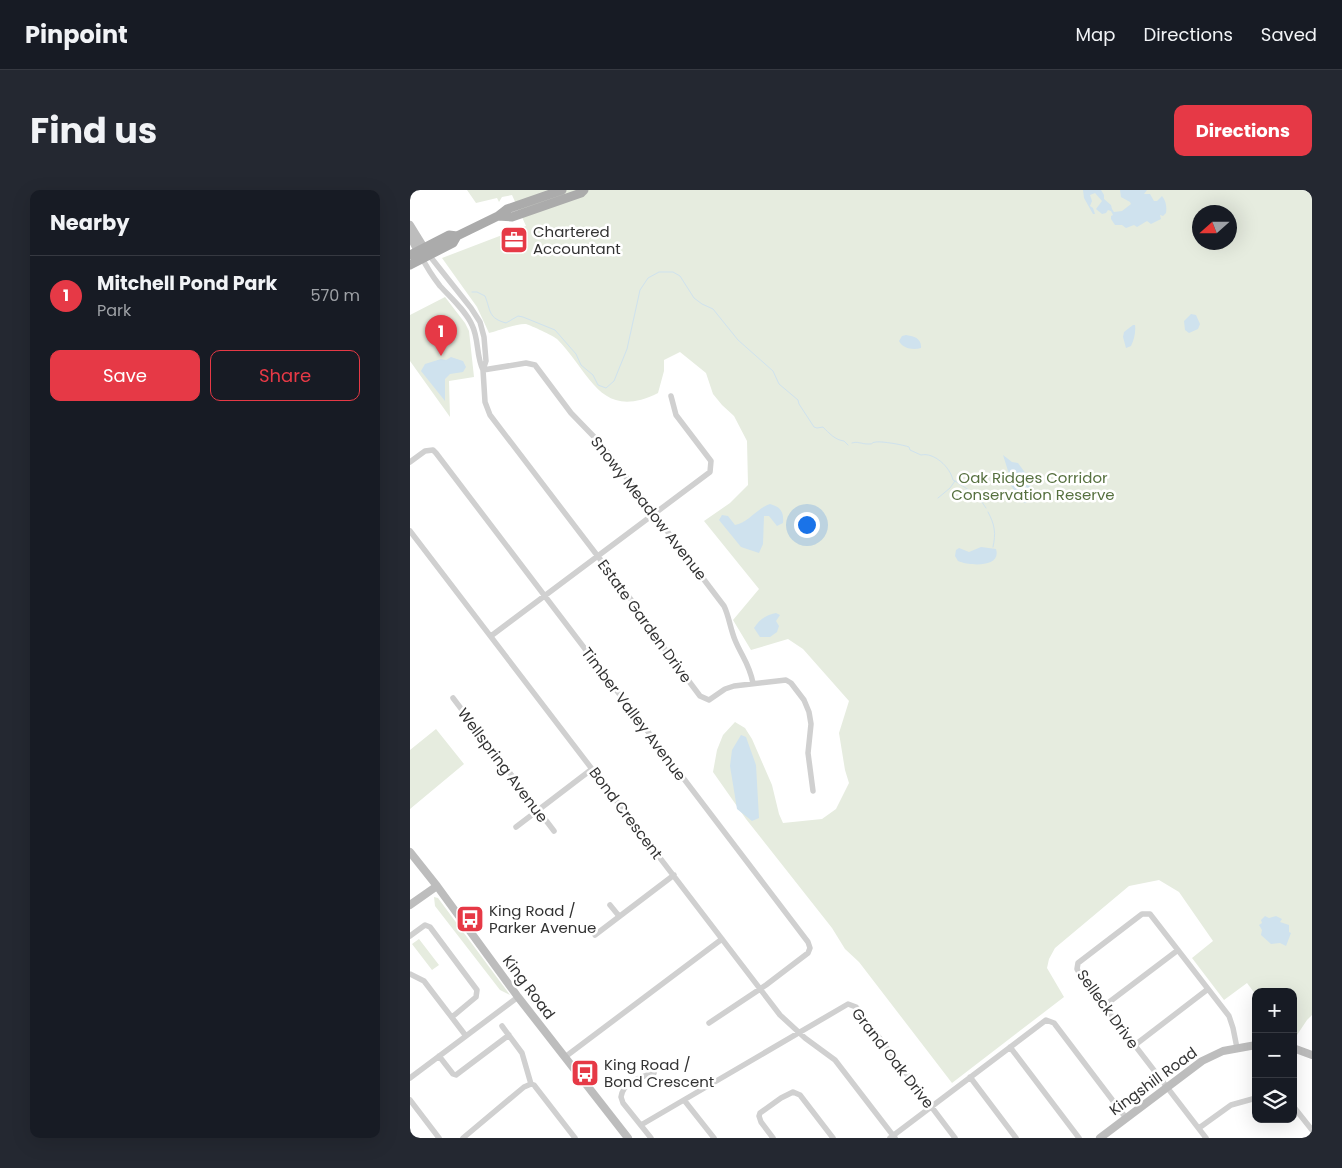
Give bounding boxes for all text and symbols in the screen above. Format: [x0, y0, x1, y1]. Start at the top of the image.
text: Pinpoint [25, 18, 128, 51]
text: Map [1076, 22, 1115, 47]
text: Directions [1143, 22, 1233, 47]
text: Saved [1261, 22, 1317, 47]
button: Directions [1174, 105, 1312, 156]
text: Find us [30, 106, 157, 155]
north arrow [1192, 205, 1237, 250]
text: Nearby [50, 208, 130, 237]
place label: Chartered Accountant [533, 221, 621, 259]
office icon: Chartered Accountant [499, 225, 529, 255]
text: Mitchell Pond Park [97, 270, 277, 297]
text: 1 [63, 284, 69, 307]
text: 570 m [310, 284, 360, 307]
text: Park [97, 299, 131, 322]
pin: 1 [425, 315, 457, 356]
button: Save [50, 350, 200, 401]
button: Share [210, 350, 360, 401]
street label: Snowy Meadow Avenue [586, 432, 712, 584]
park label: Oak Ridges Corridor Conservation Reserve [951, 467, 1115, 505]
your location [794, 512, 820, 538]
street label: Estate Garden Drive [593, 555, 697, 687]
street label: Timber Valley Avenue [577, 643, 691, 785]
street label: Wellspring Avenue [453, 703, 553, 827]
street label: Bond Crescent [584, 763, 668, 863]
place label: King Road / Parker Avenue [489, 900, 596, 938]
bus stop icon: King Road / Parker Avenue [455, 904, 485, 934]
street label: King Road [498, 951, 560, 1023]
street label: Selleck Drive [1072, 965, 1144, 1053]
map controls [1252, 988, 1297, 1123]
button: + [1252, 988, 1297, 1033]
street label: Grand Oak Drive [847, 1003, 939, 1113]
button: − [1252, 1033, 1297, 1078]
street label: Kingshill Road [1105, 1042, 1201, 1120]
place label: King Road / Bond Crescent [604, 1054, 714, 1092]
bus stop icon: King Road / Bond Crescent [570, 1058, 600, 1088]
button: layers [1252, 1078, 1297, 1123]

